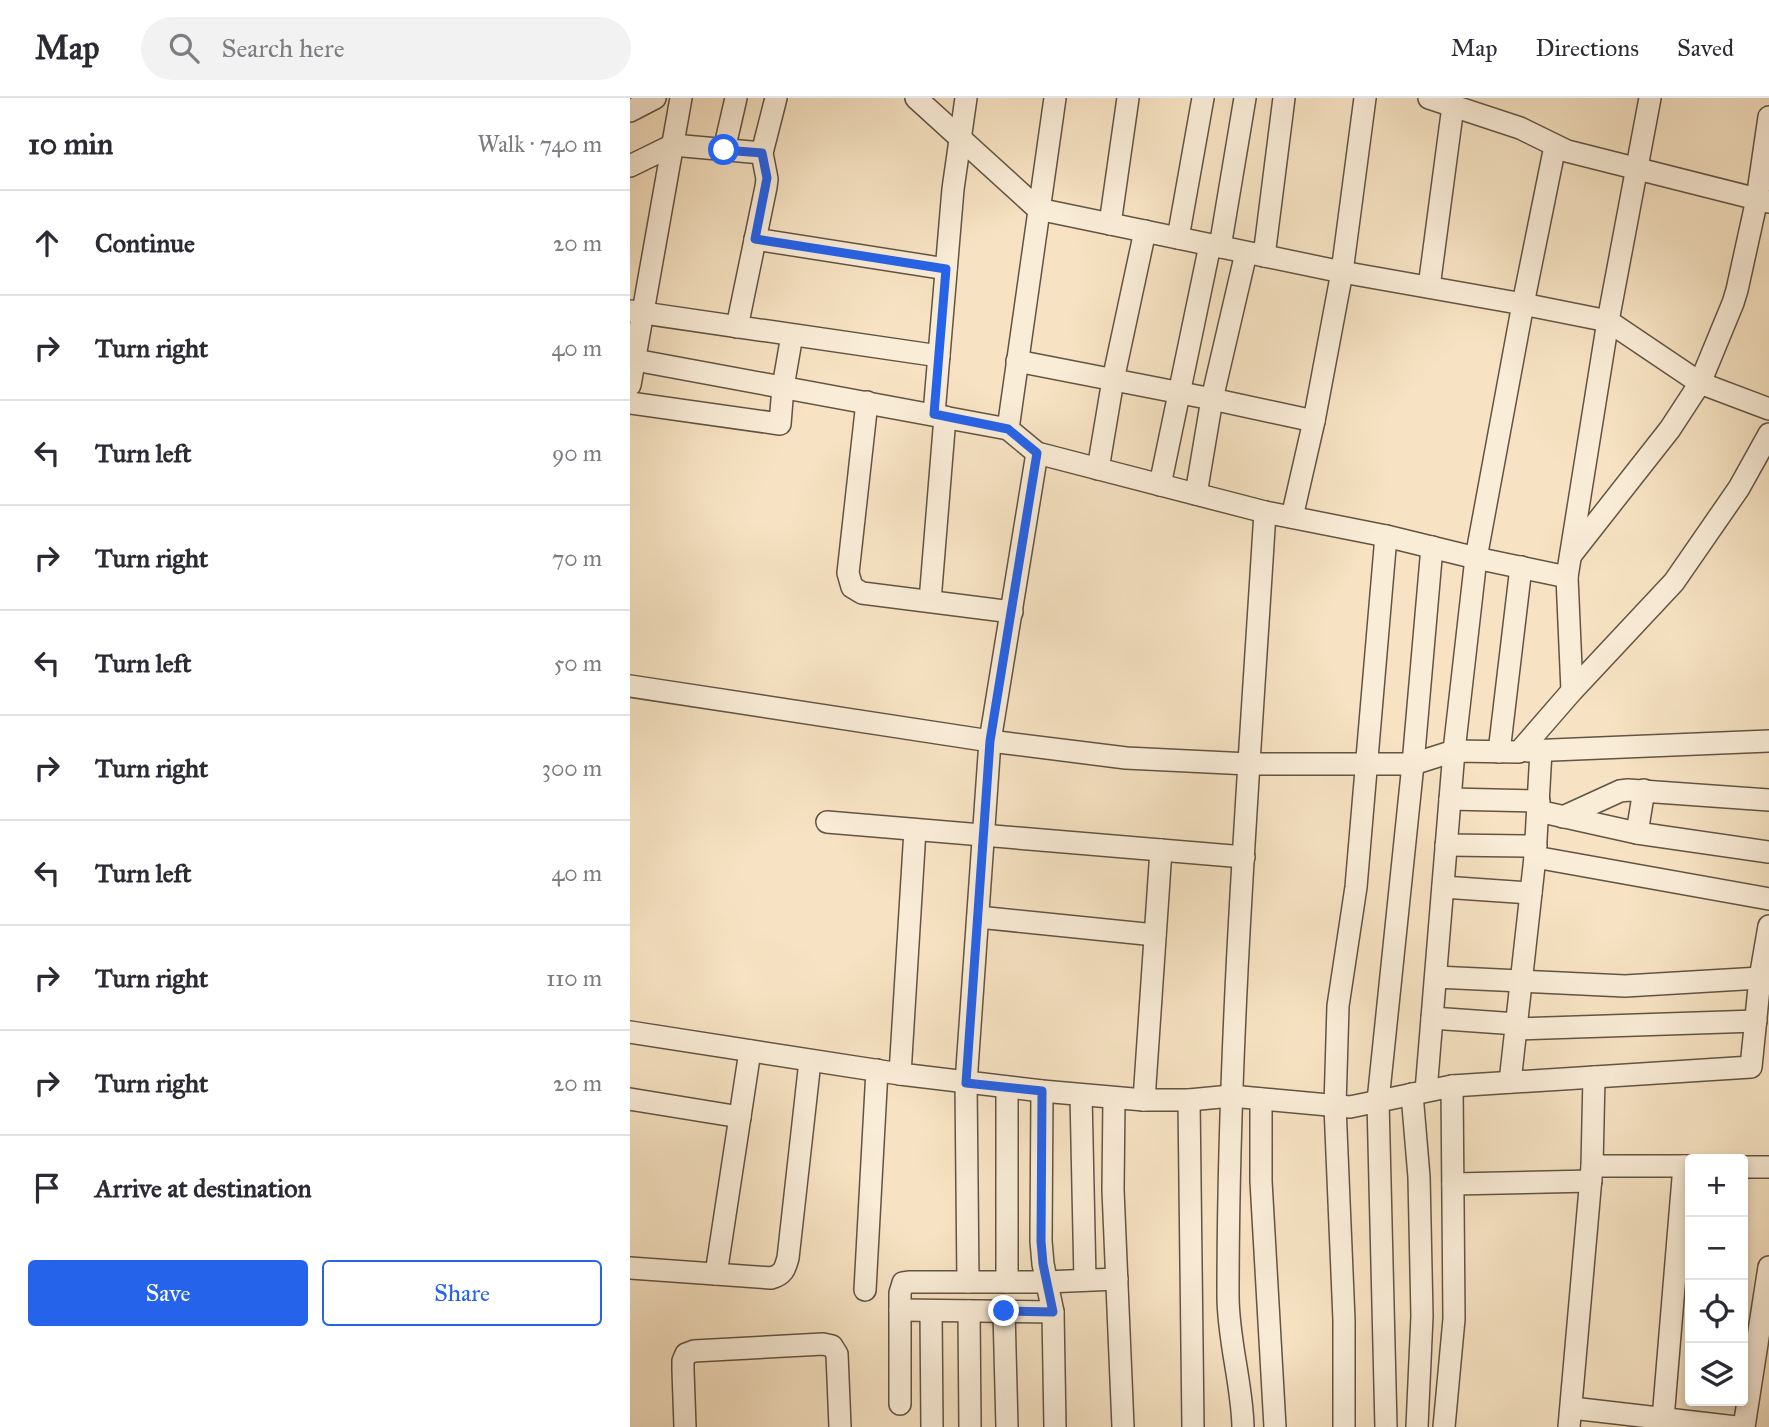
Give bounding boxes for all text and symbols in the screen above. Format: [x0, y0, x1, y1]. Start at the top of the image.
search box [141, 17, 631, 80]
text: Map [35, 28, 99, 68]
icon: search [165, 29, 203, 67]
text: Search here [221, 32, 345, 64]
text: Map [1451, 33, 1498, 63]
text: Directions [1536, 33, 1639, 63]
text: Saved [1677, 33, 1734, 63]
text: 10 min [28, 126, 113, 162]
text: Walk · 740 m [478, 130, 602, 158]
route start [708, 134, 739, 165]
icon: ahead [28, 224, 66, 262]
text: Continue [95, 227, 195, 259]
text: 20 m [553, 229, 602, 257]
icon: right [28, 329, 66, 367]
text: Turn right [95, 332, 208, 364]
text: 40 m [552, 334, 602, 362]
icon: left [28, 434, 66, 472]
text: Turn left [95, 437, 191, 469]
text: 90 m [552, 439, 602, 467]
icon: right [28, 539, 66, 577]
text: Turn right [95, 542, 208, 574]
text: 70 m [552, 544, 602, 572]
icon: left [28, 644, 66, 682]
text: Turn left [95, 647, 191, 679]
text: 50 m [554, 649, 602, 677]
icon: right [28, 749, 66, 787]
text: Turn right [95, 752, 208, 784]
text: 300 m [542, 754, 602, 782]
icon: left [28, 854, 66, 892]
text: Turn left [95, 857, 191, 889]
text: 40 m [552, 859, 602, 887]
icon: right [28, 959, 66, 997]
text: Turn right [95, 962, 208, 994]
text: 110 m [546, 964, 602, 992]
icon: right [28, 1064, 66, 1102]
text: Turn right [95, 1067, 208, 1099]
text: 20 m [553, 1069, 602, 1097]
map controls [1685, 1154, 1748, 1406]
button: + [1685, 1154, 1748, 1217]
icon: arrive [28, 1169, 66, 1207]
text: Arrive at destination [95, 1172, 312, 1204]
button: − [1685, 1217, 1748, 1280]
button: Save [28, 1260, 308, 1326]
button: Share [322, 1260, 602, 1326]
button: locate [1685, 1280, 1748, 1343]
route end [988, 1295, 1019, 1326]
button: layers [1685, 1343, 1748, 1406]

